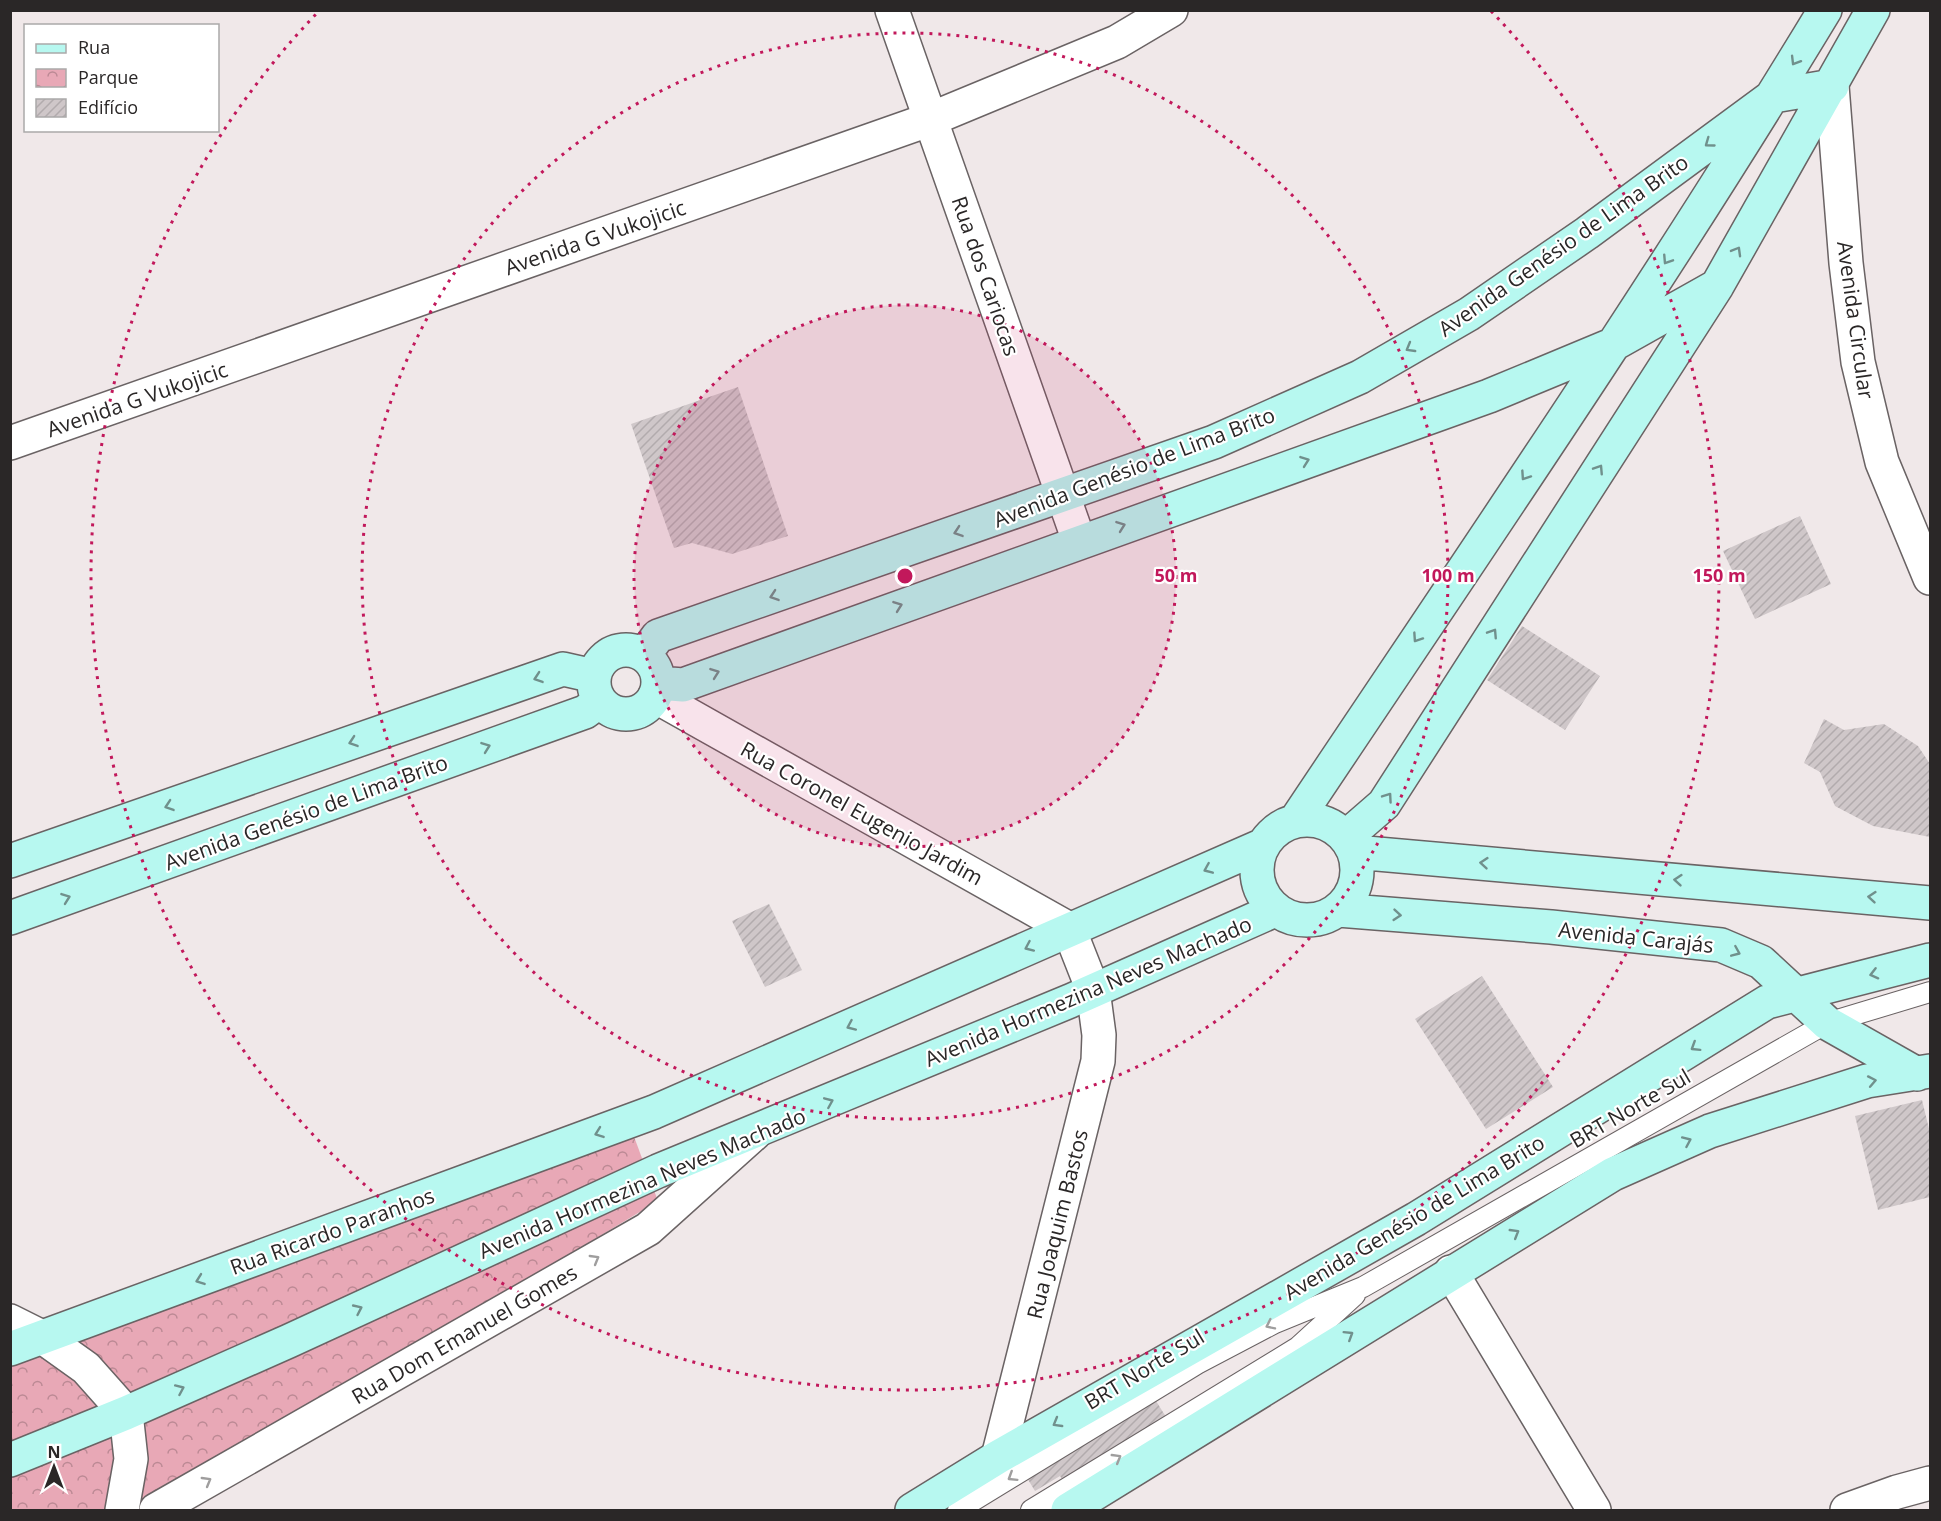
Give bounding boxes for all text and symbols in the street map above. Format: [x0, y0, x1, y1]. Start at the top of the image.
legend [24, 24, 219, 132]
text: Rua [78, 35, 110, 59]
one-way arrow [1790, 55, 1802, 65]
text: Parque [78, 65, 138, 89]
text: Edifício [78, 95, 138, 119]
one-way arrow [1705, 136, 1716, 147]
street label: Avenida Genésio de Lima Brito [1432, 148, 1694, 342]
street label: Rua dos Cariocas [946, 192, 1026, 360]
street label: Avenida G Vukojicic [501, 193, 689, 281]
street label: Avenida Circular [1831, 239, 1881, 401]
one-way arrow [1730, 247, 1741, 257]
one-way arrow [1663, 253, 1674, 264]
one-way arrow [1406, 341, 1416, 352]
street label: Avenida G Vukojicic [43, 355, 231, 443]
street label: Avenida Genésio de Lima Brito [989, 400, 1279, 534]
one-way arrow [1299, 455, 1310, 468]
one-way arrow [1592, 465, 1603, 476]
one-way arrow [1522, 469, 1533, 480]
one-way arrow [1115, 521, 1126, 533]
one-way arrow [953, 525, 964, 538]
text: 50 m [1155, 563, 1197, 587]
text: 100 m [1421, 563, 1475, 587]
text: 150 m [1692, 563, 1746, 587]
centre of rings [895, 566, 915, 586]
one-way arrow [769, 588, 780, 601]
one-way arrow [892, 601, 903, 614]
one-way arrow [1486, 629, 1498, 639]
one-way arrow [1413, 631, 1424, 642]
one-way arrow [709, 667, 720, 680]
one-way arrow [533, 670, 544, 683]
one-way arrow [348, 734, 359, 747]
street label: Rua Coronel Eugenio Jardim [736, 735, 988, 891]
one-way arrow [481, 742, 491, 755]
street label: Avenida Genésio de Lima Brito [161, 748, 451, 876]
one-way arrow [1381, 792, 1392, 803]
one-way arrow [164, 798, 175, 811]
one-way arrow [1479, 857, 1488, 870]
one-way arrow [1203, 862, 1214, 874]
one-way arrow [1674, 874, 1683, 887]
one-way arrow [1868, 891, 1877, 904]
one-way arrow [60, 893, 70, 906]
one-way arrow [1392, 908, 1401, 921]
street label: Avenida Hormezina Neves Machado [920, 909, 1256, 1073]
street label: Avenida Carajás [1557, 915, 1715, 959]
one-way arrow [1024, 940, 1035, 952]
one-way arrow [1730, 944, 1741, 956]
one-way arrow [1869, 967, 1879, 980]
one-way arrow [846, 1018, 857, 1030]
one-way arrow [1691, 1039, 1701, 1051]
street label: BRT Norte Sul [1565, 1062, 1695, 1154]
one-way arrow [1867, 1075, 1877, 1088]
one-way arrow [823, 1097, 834, 1109]
street label: Avenida Hormezina Neves Machado [474, 1101, 810, 1265]
one-way arrow [594, 1125, 605, 1138]
street label: Rua Joaquim Bastos [1020, 1126, 1094, 1322]
street label: Avenida Genésio de Lima Brito [1278, 1128, 1550, 1306]
one-way arrow [1681, 1137, 1692, 1149]
street label: Rua Ricardo Paranhos [226, 1181, 438, 1281]
one-way arrow [1509, 1229, 1519, 1241]
one-way arrow [588, 1255, 599, 1267]
street label: Rua Dom Emanuel Gomes [346, 1258, 582, 1410]
one-way arrow [195, 1273, 206, 1285]
one-way arrow [351, 1305, 362, 1317]
one-way arrow [1266, 1318, 1277, 1330]
street label: BRT Norte Sul [1079, 1322, 1209, 1416]
one-way arrow [1343, 1331, 1353, 1343]
one-way arrow [174, 1384, 185, 1396]
one-way arrow [1053, 1416, 1063, 1428]
north arrow [24, 1437, 84, 1497]
text: N [47, 1441, 61, 1463]
one-way arrow [1111, 1454, 1121, 1466]
one-way arrow [1008, 1470, 1018, 1482]
one-way arrow [201, 1477, 211, 1489]

